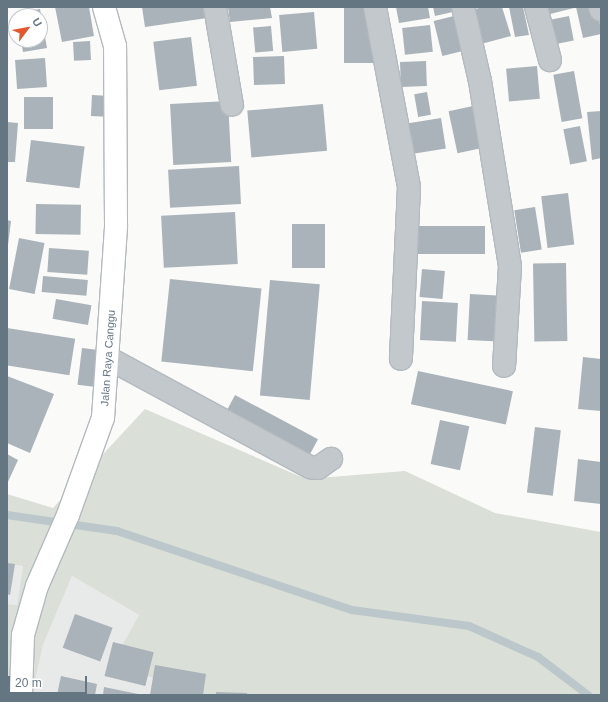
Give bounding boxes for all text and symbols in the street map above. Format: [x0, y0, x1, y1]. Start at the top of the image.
north arrow [8, 8, 48, 48]
text: U [30, 16, 45, 29]
street label: Jalan Raya Canggu [98, 309, 118, 407]
scale bar [10, 668, 89, 694]
text: 20 m [15, 676, 42, 690]

